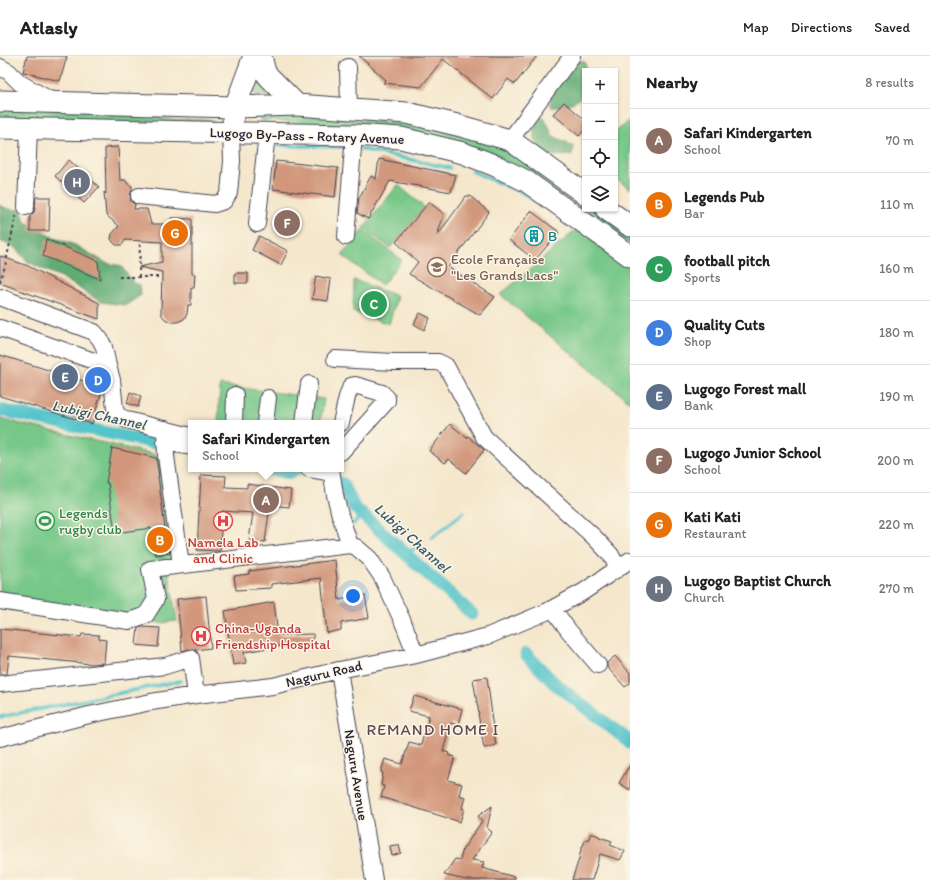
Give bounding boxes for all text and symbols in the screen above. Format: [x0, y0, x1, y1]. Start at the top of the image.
text: Atlasly [20, 16, 77, 39]
text: Map [743, 19, 769, 36]
text: Directions [791, 19, 852, 36]
text: Saved [874, 19, 910, 36]
map controls [582, 68, 618, 212]
button: + [582, 68, 618, 104]
text: Nearby [646, 72, 698, 92]
text: 8 results [865, 75, 914, 90]
button: − [582, 104, 618, 140]
street label: Lugogo By-Pass - Rotary Avenue [209, 124, 405, 148]
text: Safari Kindergarten [684, 124, 812, 142]
text: A [655, 133, 663, 148]
text: 70 m [886, 133, 914, 148]
button: locate [582, 140, 618, 176]
text: School [684, 142, 721, 157]
pin: H [64, 167, 90, 197]
button: layers [582, 176, 618, 212]
text: Legends Pub [684, 188, 764, 206]
text: B [655, 197, 663, 212]
text: 110 m [880, 197, 914, 212]
text: Bar [684, 206, 704, 221]
pin: F [274, 208, 300, 238]
pin: G [162, 218, 188, 248]
building icon: B [523, 225, 545, 247]
place label: B [548, 228, 557, 245]
place label: Ecole Française "Les Grands Lacs" [451, 251, 558, 284]
text: football pitch [684, 252, 770, 270]
school or university icon: Ecole Française "Les Grands Lacs" [426, 256, 448, 278]
text: C [655, 261, 663, 276]
text: 160 m [879, 261, 914, 276]
text: Sports [684, 270, 720, 285]
pin: C [361, 289, 387, 319]
text: Quality Cuts [684, 316, 765, 334]
text: D [655, 325, 663, 340]
text: 180 m [879, 325, 914, 340]
text: Shop [684, 334, 711, 349]
pin: E [52, 362, 78, 392]
pin: D [85, 365, 111, 395]
text: Lugogo Forest mall [684, 380, 806, 398]
text: E [655, 389, 663, 404]
text: 190 m [879, 389, 914, 404]
water label: Lubigi Channel [50, 396, 149, 434]
text: Bank [684, 398, 713, 413]
popup [188, 420, 344, 472]
text: Safari Kindergarten [202, 430, 330, 448]
text: Lugogo Junior School [684, 444, 821, 462]
text: School [202, 448, 239, 463]
text: F [656, 453, 662, 468]
text: 200 m [877, 453, 914, 468]
text: School [684, 462, 721, 477]
pin: A [253, 485, 279, 515]
water label: Lubigi Channel [371, 499, 455, 578]
place label: Legends rugby club [59, 505, 122, 538]
text: Kati Kati [684, 508, 741, 526]
sports icon: Legends rugby club [34, 510, 56, 532]
hospital icon: Namela Lab and Clinic [212, 510, 234, 532]
text: G [655, 517, 663, 532]
text: 220 m [878, 517, 914, 532]
pin: B [147, 525, 173, 555]
text: Restaurant [684, 526, 746, 541]
place label: Namela Lab and Clinic [187, 534, 259, 567]
text: Lugogo Baptist Church [684, 572, 831, 590]
text: H [655, 581, 664, 596]
text: 270 m [879, 581, 914, 596]
your location [343, 586, 363, 606]
text: Church [684, 590, 725, 605]
place label: China-Uganda Friendship Hospital [215, 620, 331, 653]
hospital icon: China-Uganda Friendship Hospital [190, 625, 212, 647]
street label: Naguru Road [284, 657, 364, 691]
district label: REMAND HOME I [367, 720, 499, 739]
street label: Naguru Avenue [340, 728, 372, 822]

